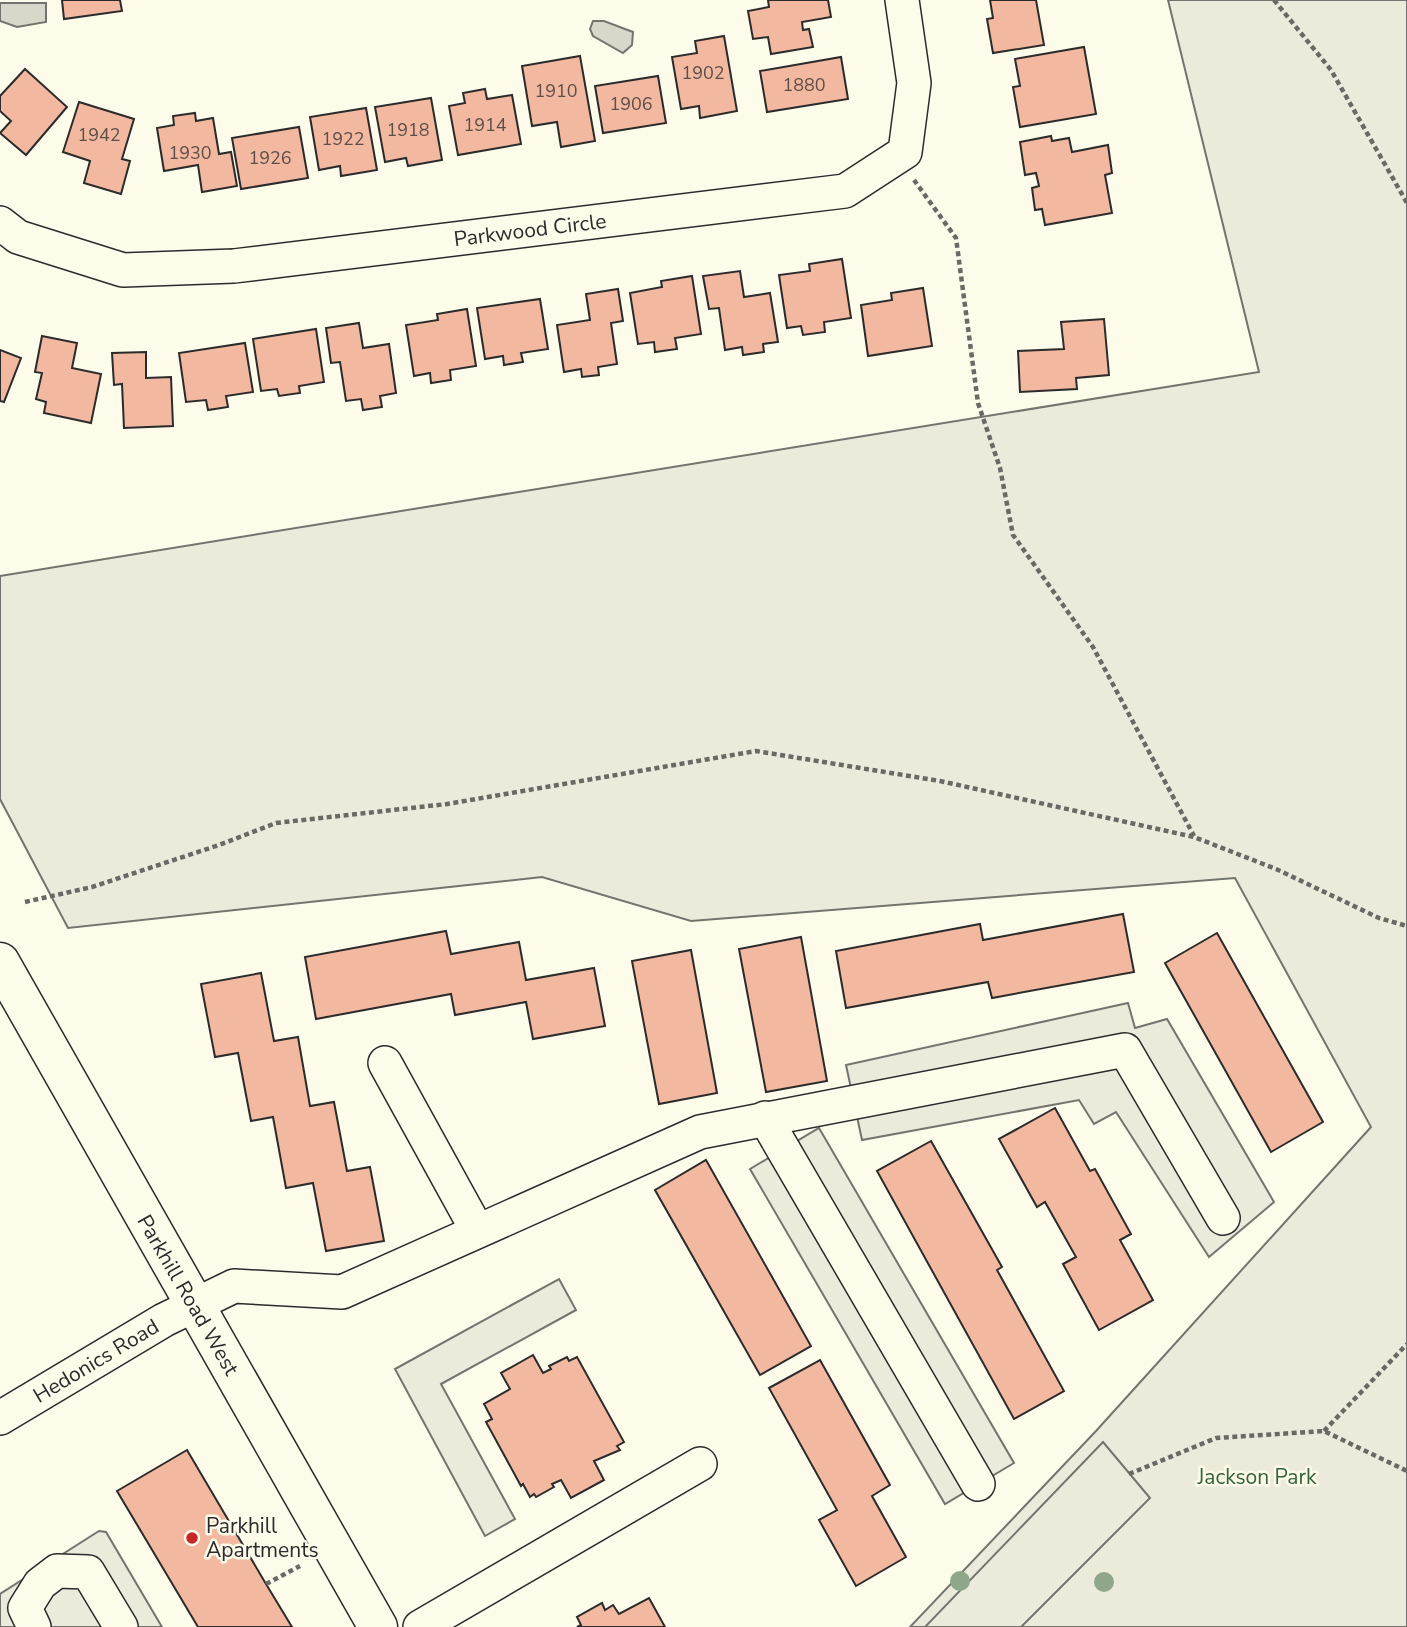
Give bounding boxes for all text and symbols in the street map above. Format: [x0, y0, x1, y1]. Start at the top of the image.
house number: 1902 [681, 61, 725, 85]
house number: 1880 [782, 73, 826, 97]
house number: 1910 [534, 79, 578, 103]
house number: 1906 [609, 92, 653, 116]
house number: 1914 [463, 113, 507, 137]
house number: 1918 [386, 118, 430, 142]
house number: 1942 [77, 123, 121, 147]
house number: 1922 [321, 127, 365, 151]
house number: 1930 [168, 141, 212, 165]
house number: 1926 [248, 146, 292, 170]
street label: Parkwood Circle [452, 207, 608, 253]
street label: Parkhill Road West [131, 1210, 246, 1381]
street label: Hedonics Road [28, 1312, 164, 1410]
park label: Jackson Park [1196, 1463, 1317, 1491]
place label: Parkhill Apartments [206, 1512, 319, 1564]
marker: Parkhill Apartments [184, 1530, 200, 1546]

